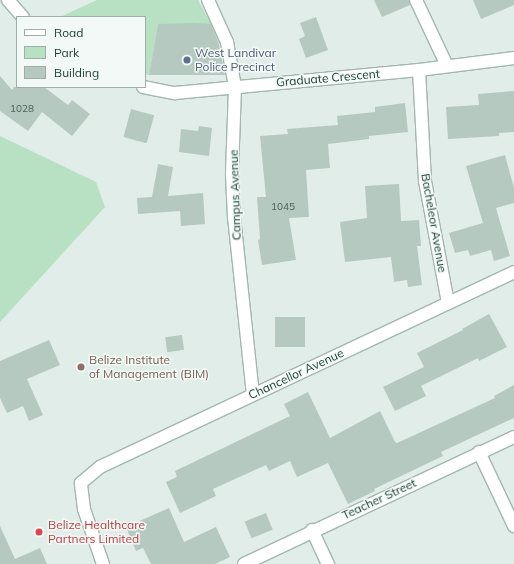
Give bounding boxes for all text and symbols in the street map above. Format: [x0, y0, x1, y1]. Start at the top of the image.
legend [16, 16, 146, 88]
text: Road [54, 25, 83, 40]
text: Park [54, 45, 79, 60]
place label: West Landivar Police Precinct [195, 46, 276, 74]
marker: West Landivar Police Precinct [182, 55, 192, 65]
text: Building [54, 65, 99, 80]
street label: Graduate Crescent [276, 66, 380, 90]
house number: 1028 [10, 103, 34, 115]
street label: Campus Avenue [226, 149, 244, 241]
street label: Bacheleor Avenue [418, 172, 450, 274]
house number: 1045 [271, 201, 295, 213]
street label: Chancellor Avenue [246, 346, 346, 402]
place label: Belize Institute of Management (BIM) [89, 353, 209, 381]
marker: Belize Institute of Management (BIM) [76, 362, 86, 372]
street label: Teacher Street [340, 476, 418, 522]
place label: Belize Healthcare Partners Limited [48, 518, 145, 546]
marker: Belize Healthcare Partners Limited [33, 526, 45, 538]

